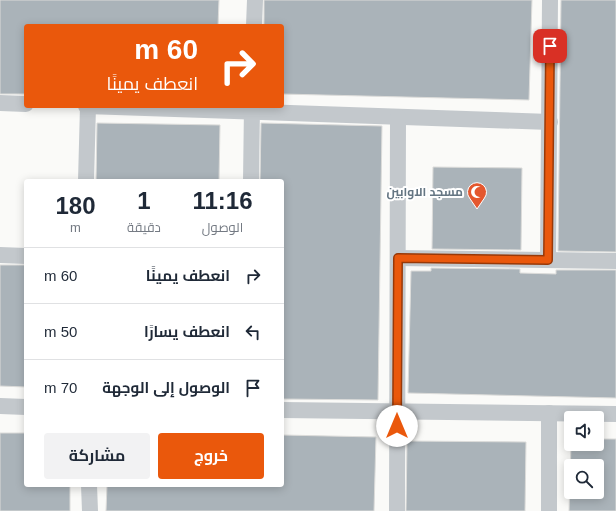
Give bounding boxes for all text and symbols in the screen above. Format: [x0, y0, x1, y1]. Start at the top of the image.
pin [533, 29, 567, 63]
text: 60 m [134, 34, 198, 65]
icon: arrive [539, 35, 561, 57]
icon: right [212, 40, 264, 92]
text: انعطف يمينًا [107, 74, 198, 94]
mosque icon: مسجد الاوابين [466, 181, 488, 209]
place label: مسجد الاوابين [387, 185, 463, 200]
text: 1 [137, 187, 151, 214]
text: 11:16 [192, 187, 252, 214]
text: 180 [56, 192, 96, 219]
text: m [70, 220, 81, 235]
text: دقيقة [127, 220, 161, 235]
text: الوصول [202, 220, 243, 235]
icon: right [242, 265, 264, 287]
text: 60 m [44, 267, 77, 284]
text: انعطف يمينًا [146, 267, 230, 284]
icon: left [242, 321, 264, 343]
text: 50 m [44, 323, 77, 340]
text: انعطف يسارًا [144, 323, 230, 340]
icon: arrive [242, 377, 264, 399]
text: 70 m [44, 379, 77, 396]
text: الوصول إلى الوجهة [102, 379, 230, 396]
position arrow [376, 405, 418, 447]
map controls [564, 411, 604, 499]
button: sound [564, 411, 604, 451]
button: مشاركة [44, 433, 150, 479]
button: خروج [158, 433, 264, 479]
button: search [564, 459, 604, 499]

